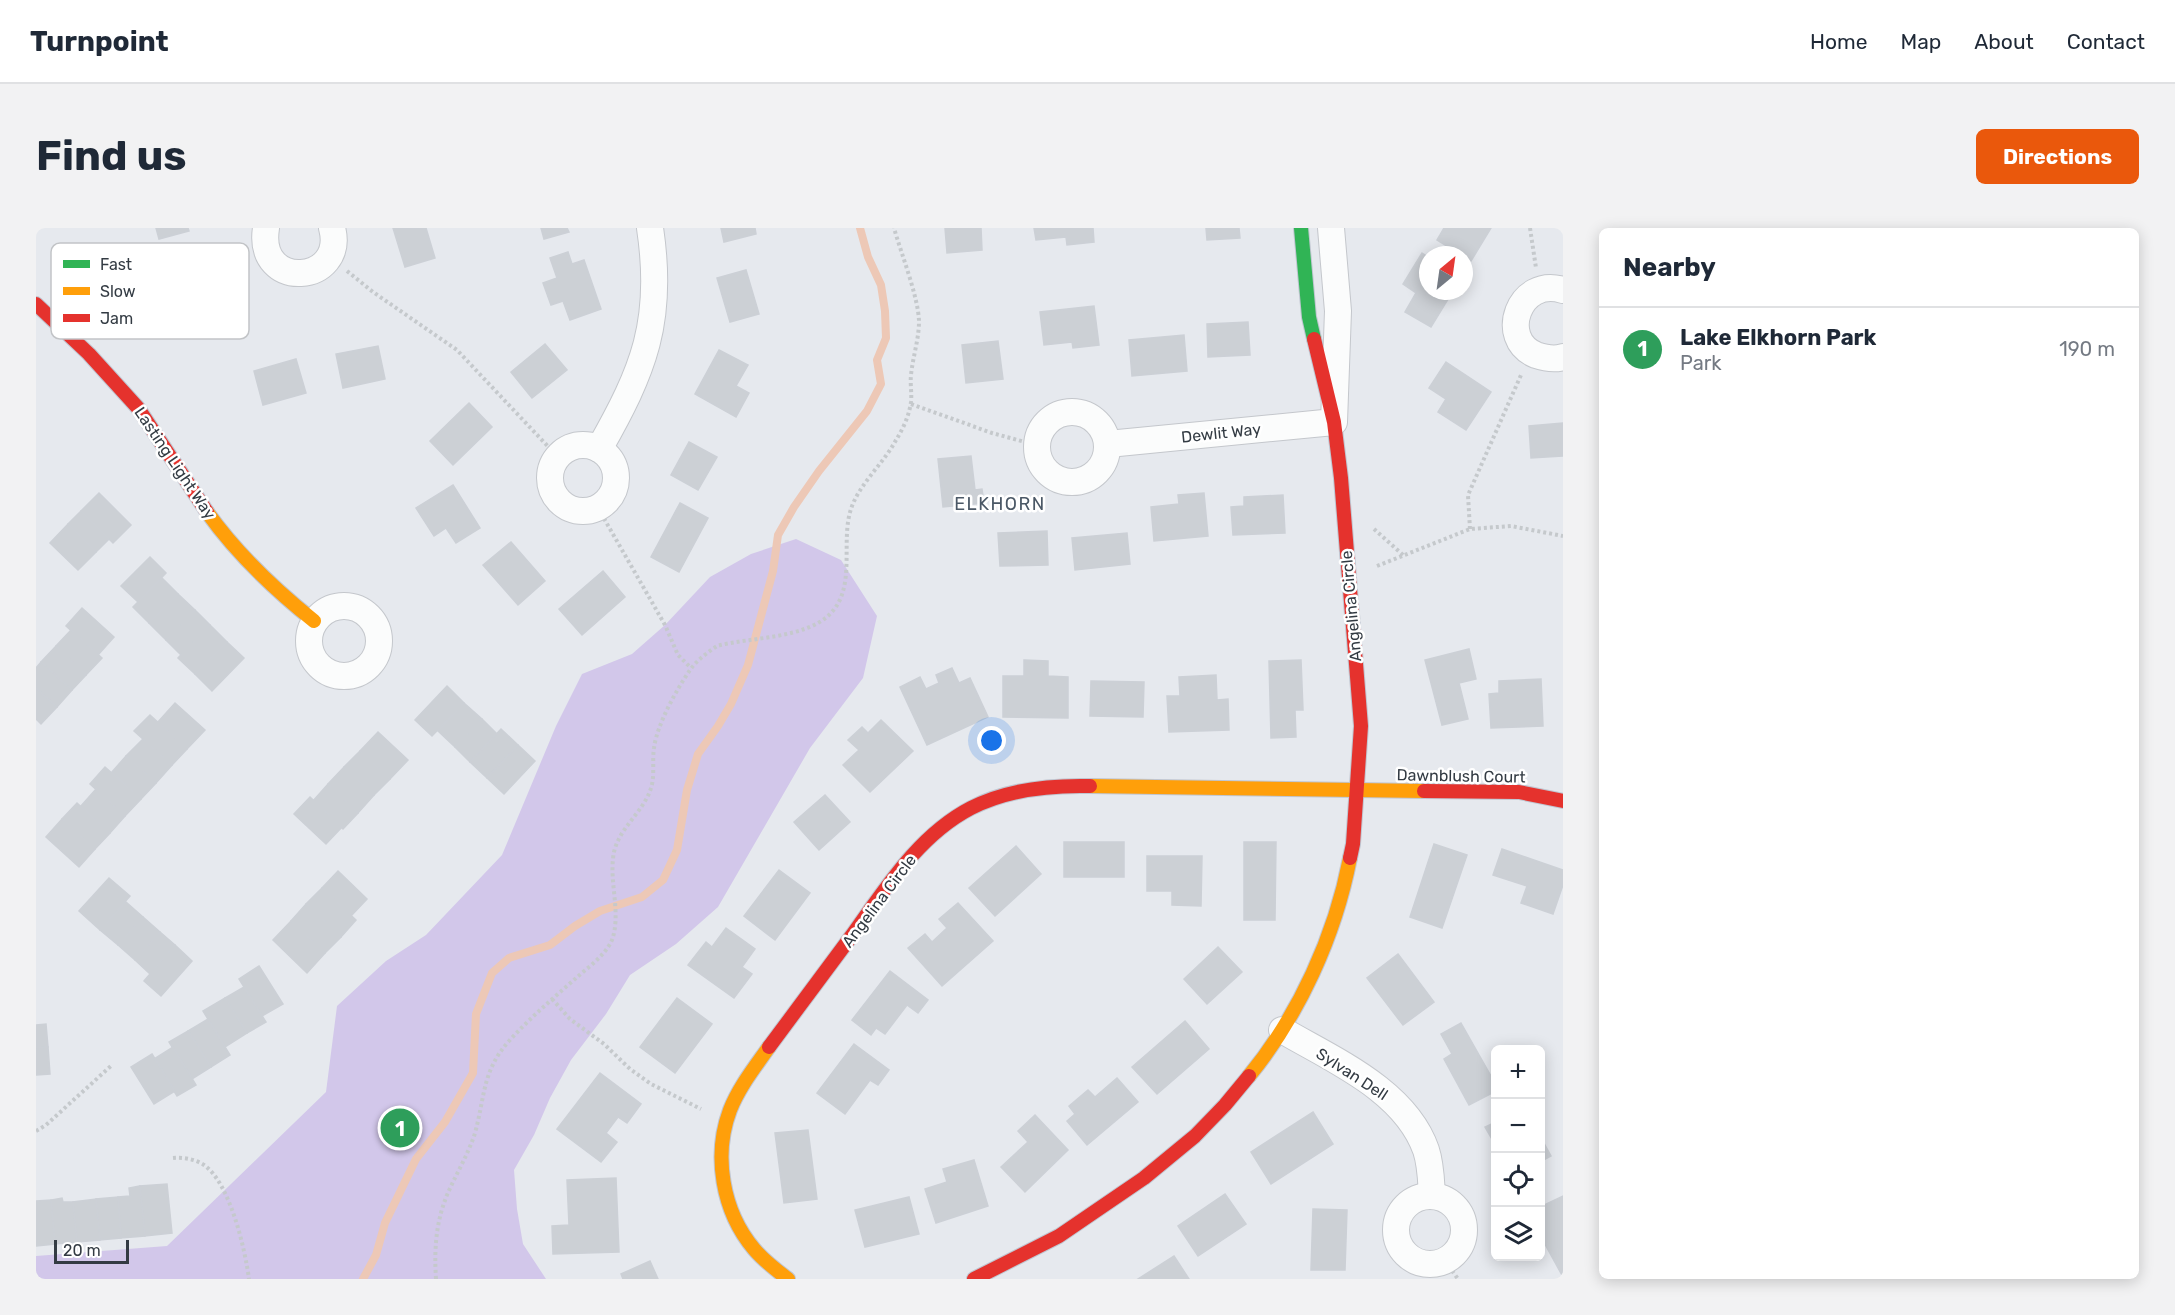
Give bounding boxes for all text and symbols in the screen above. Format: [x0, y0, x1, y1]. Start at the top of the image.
text: Turnpoint [30, 25, 169, 58]
text: Home [1810, 29, 1867, 54]
text: Map [1900, 29, 1941, 54]
text: About [1974, 29, 2034, 54]
text: Contact [2067, 29, 2145, 54]
button: Directions [1976, 129, 2139, 184]
text: Find us [36, 131, 187, 181]
legend [51, 243, 249, 339]
north arrow [1419, 246, 1473, 300]
text: Nearby [1623, 252, 1716, 283]
text: Fast [100, 255, 132, 274]
text: Slow [100, 282, 136, 301]
text: Jam [100, 309, 133, 328]
text: Lake Elkhorn Park [1680, 324, 1876, 351]
text: 1 [1638, 337, 1647, 361]
text: 190 m [2059, 337, 2115, 361]
text: Park [1680, 351, 1722, 375]
street label: Lasting Light Way [130, 403, 220, 523]
street label: Dewlit Way [1180, 419, 1262, 447]
district label: ELKHORN [954, 493, 1046, 515]
street label: Angelina Circle [1337, 550, 1365, 662]
your location [977, 726, 1006, 755]
street label: Dawnblush Court [1396, 765, 1526, 787]
street label: Angelina Circle [838, 851, 920, 951]
street label: Sylvan Dell [1313, 1044, 1391, 1104]
map controls [1491, 1045, 1545, 1261]
button: + [1491, 1045, 1545, 1099]
button: − [1491, 1099, 1545, 1153]
pin: 1 [380, 1106, 420, 1150]
button: locate [1491, 1153, 1545, 1207]
button: layers [1491, 1207, 1545, 1261]
scale bar [54, 1237, 129, 1264]
text: 20 m [63, 1241, 101, 1260]

